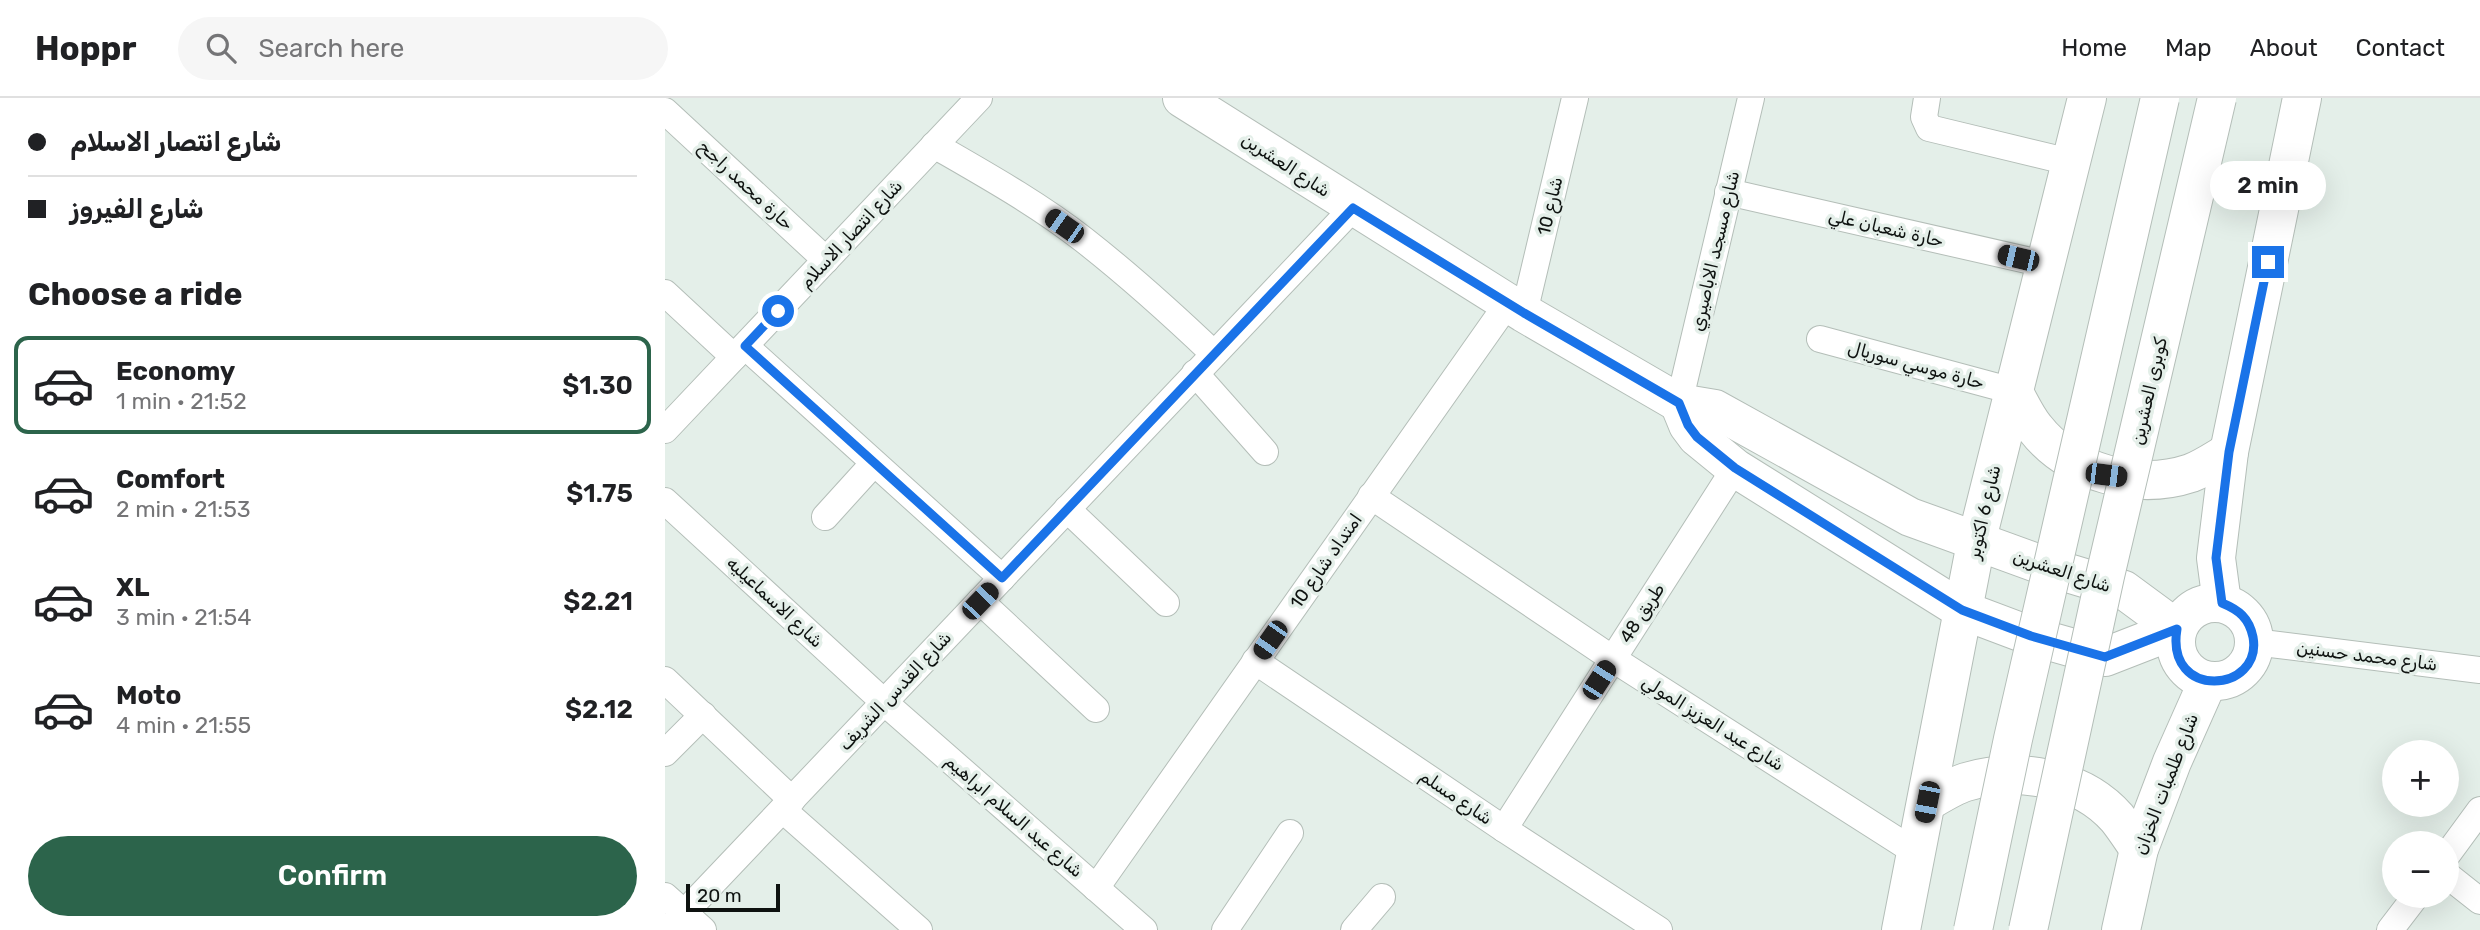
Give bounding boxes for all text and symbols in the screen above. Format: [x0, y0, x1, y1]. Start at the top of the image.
search box [178, 17, 668, 80]
text: Hoppr [35, 29, 136, 68]
icon: search [202, 29, 240, 67]
text: Search here [258, 33, 404, 64]
text: Home [2061, 34, 2127, 62]
text: Map [2165, 34, 2212, 62]
text: About [2250, 34, 2318, 62]
text: Contact [2356, 34, 2445, 62]
text: شارع انتصار الاسلام [70, 127, 281, 158]
street label: شارع العشرين [1237, 128, 1335, 203]
street label: حارة محمد راجح [692, 135, 798, 236]
callout: 2 min [2210, 160, 2326, 209]
street label: شارع مسجد الاباصيري [1686, 169, 1745, 333]
text: 2 min [2237, 171, 2299, 199]
street label: شارع انتصار الاسلام [795, 175, 908, 294]
street label: شارع 10 [1533, 175, 1568, 238]
text: شارع الفيروز [70, 194, 204, 225]
street label: حارة شعبان علي [1826, 204, 1946, 254]
car [1041, 205, 1088, 247]
car [1996, 243, 2041, 273]
route end [2252, 246, 2284, 278]
text: Choose a ride [28, 275, 242, 313]
route start [762, 295, 794, 327]
street label: كوبرى العشرين [2126, 335, 2172, 447]
street label: حارة موسي سوريال [1845, 336, 1987, 396]
icon: car [32, 354, 95, 417]
text: Economy [116, 356, 235, 387]
text: $1.30 [562, 370, 633, 401]
text: 1 min · 21:52 [116, 387, 247, 415]
icon: car [32, 462, 95, 525]
car [2084, 462, 2129, 488]
street label: شارع 6 اكتوبر [1962, 463, 2006, 562]
text: Comfort [116, 464, 225, 495]
text: $1.75 [566, 478, 633, 509]
text: 2 min · 21:53 [116, 495, 251, 523]
street label: امتداد شارع 10 [1285, 509, 1368, 613]
street label: شارع العشرين [2010, 545, 2114, 598]
street label: شارع الاسماعيليه [722, 552, 828, 653]
icon: car [32, 570, 95, 633]
text: XL [116, 572, 149, 603]
car [958, 579, 1003, 623]
street label: طريق 48 [1615, 579, 1669, 647]
text: $2.21 [563, 586, 633, 617]
text: 3 min · 21:54 [116, 603, 251, 631]
car [1250, 617, 1291, 663]
street label: شارع القدس الشريف [834, 627, 957, 756]
street label: شارع محمد حسنين [2295, 636, 2439, 677]
car [1579, 657, 1620, 703]
street label: شارع عبد العزيز المولي [1637, 670, 1788, 777]
icon: car [32, 678, 95, 741]
text: Moto [116, 680, 181, 711]
text: $2.12 [565, 694, 633, 725]
street label: شارع طلمبات الخزان [2129, 710, 2204, 858]
text: 4 min · 21:55 [116, 711, 251, 739]
map controls [2382, 740, 2459, 908]
button: + [2382, 740, 2459, 817]
street label: شارع عبد السلام ابراهيم [940, 750, 1088, 883]
street label: شارع مسلم [1415, 765, 1497, 830]
car [1913, 779, 1942, 825]
button: − [2382, 831, 2459, 908]
button: Confirm [28, 836, 637, 916]
scale bar [686, 881, 781, 913]
text: 20 m [697, 884, 742, 907]

